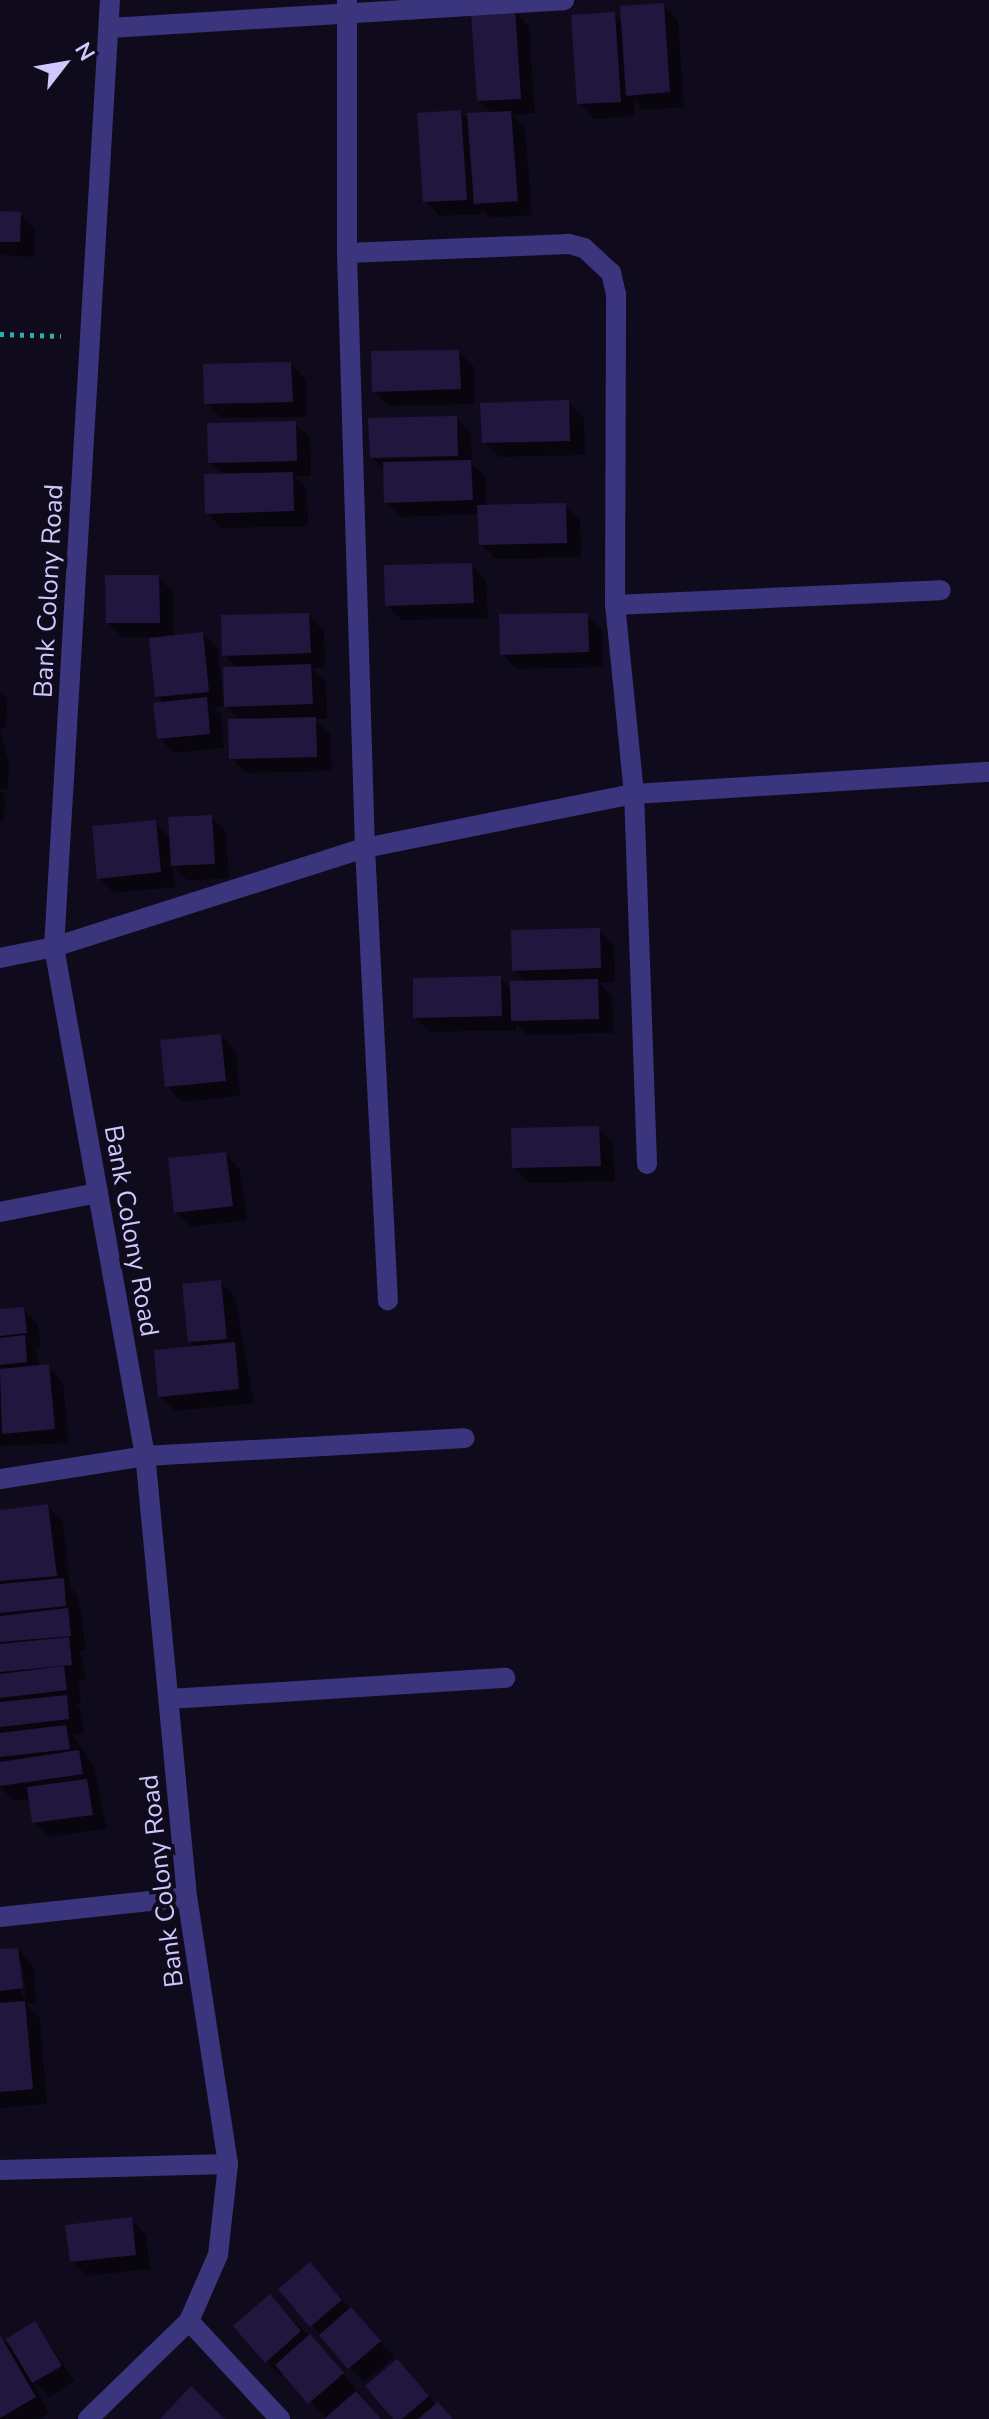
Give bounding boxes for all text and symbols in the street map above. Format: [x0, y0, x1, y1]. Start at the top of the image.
north arrow [24, 24, 104, 104]
text: N [67, 37, 102, 66]
street label: Bank Colony Road [28, 483, 70, 699]
street label: Bank Colony Road [97, 1123, 165, 1339]
street label: Bank Colony Road [133, 1773, 191, 1989]

